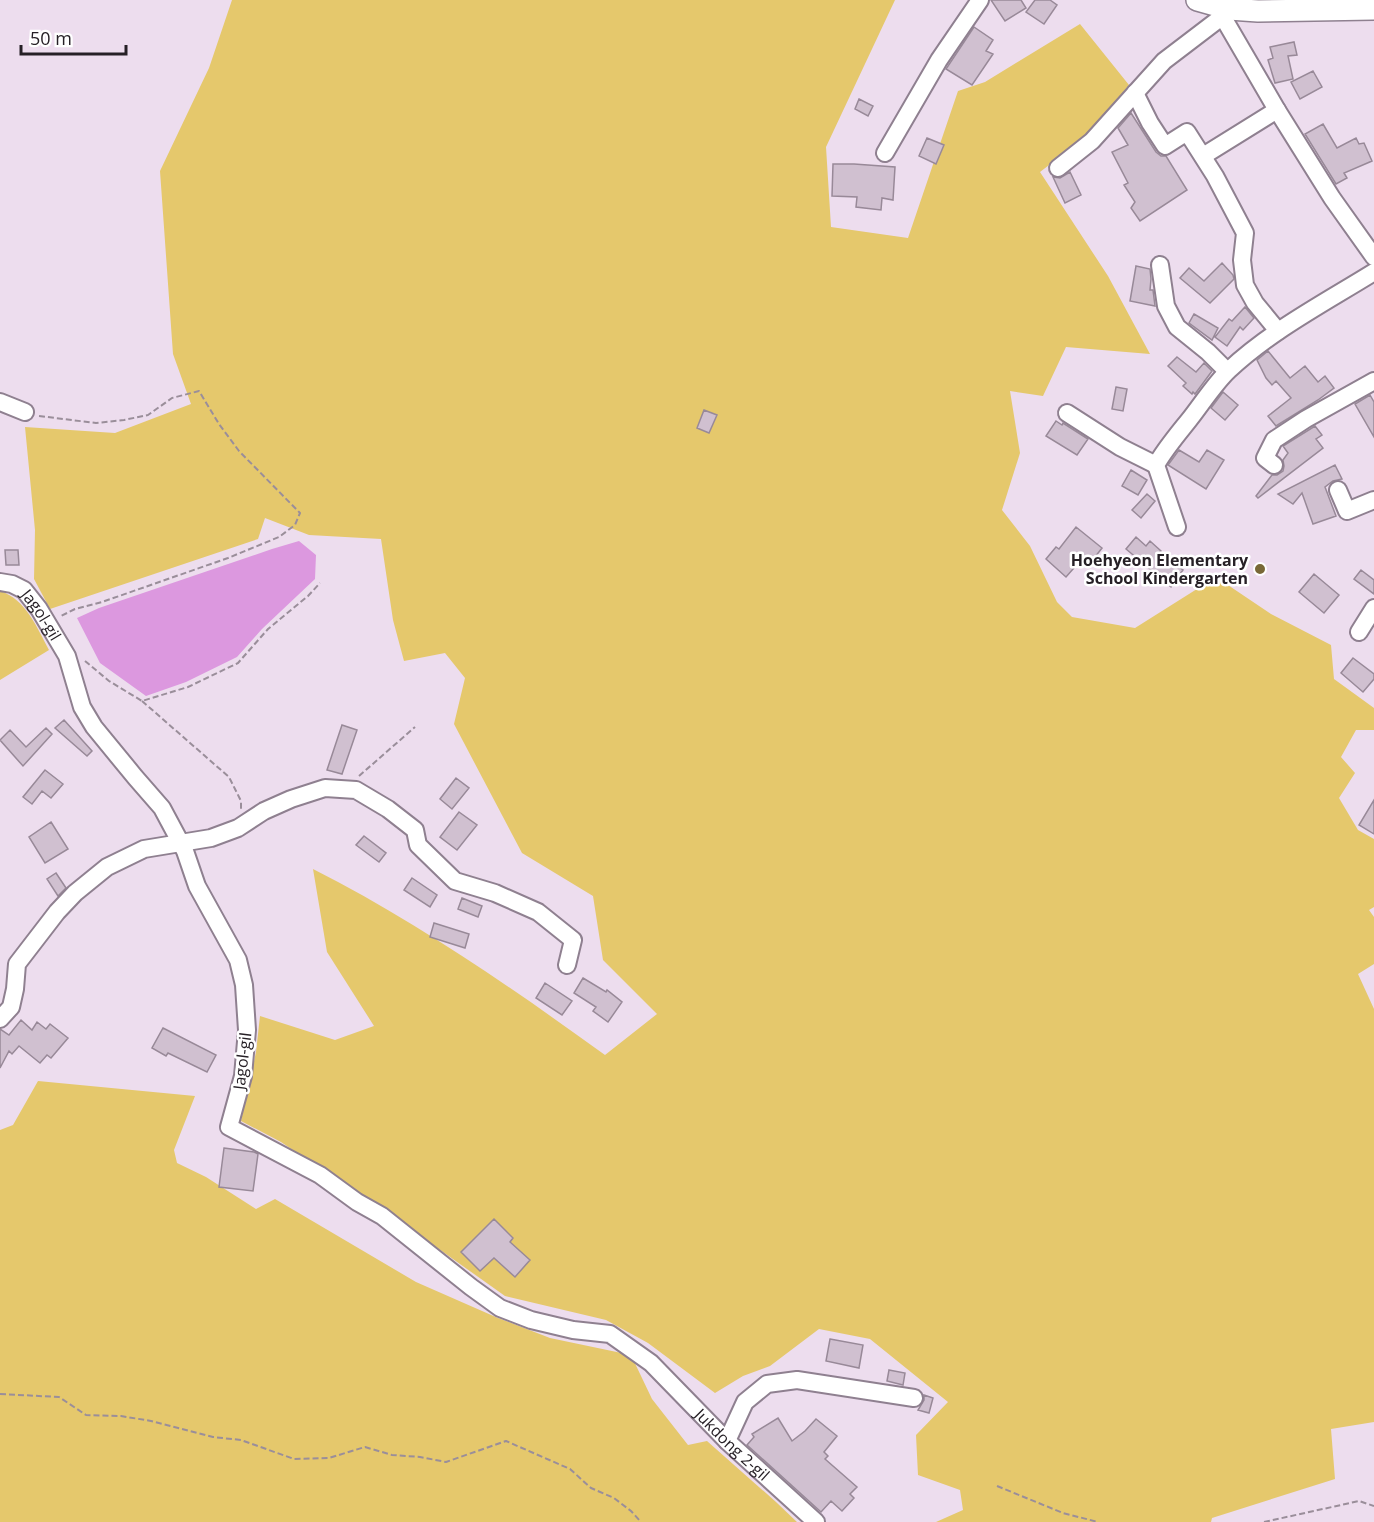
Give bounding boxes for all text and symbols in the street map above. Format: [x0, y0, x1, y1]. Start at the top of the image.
scale bar [21, 18, 126, 56]
text: 50 m [30, 26, 72, 50]
place label: Hoehyeon Elementary School Kindergarten [1071, 549, 1249, 589]
marker: Hoehyeon Elementary School Kindergarten [1253, 562, 1267, 576]
street label: Jagol-gil [15, 583, 66, 645]
street label: Jagol-gil [227, 1031, 256, 1093]
street label: Jukdong 2-gil [689, 1402, 774, 1486]

